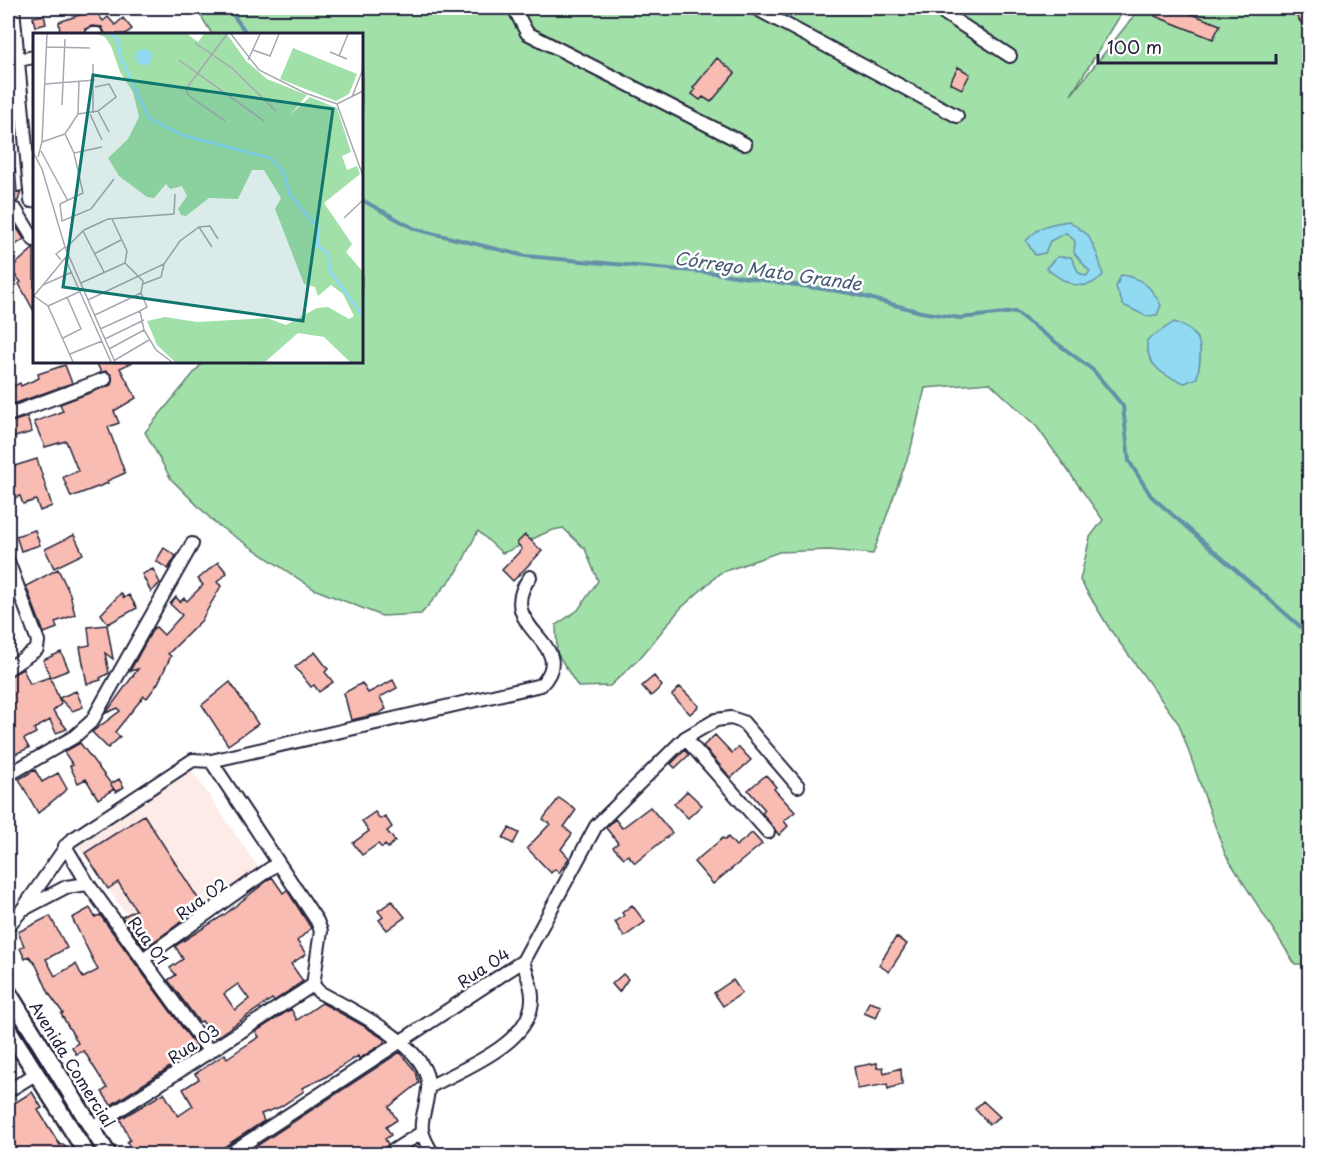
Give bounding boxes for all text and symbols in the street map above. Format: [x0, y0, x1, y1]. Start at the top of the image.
scale bar [1098, 27, 1276, 65]
inset map [33, 33, 363, 363]
text: 100 m [1107, 33, 1162, 60]
water label: Córrego Mato Grande [673, 244, 864, 297]
street label: Rua 02 [170, 871, 232, 925]
street label: Rua 01 [123, 911, 175, 969]
street label: Rua 04 [452, 941, 514, 993]
street label: Avenida Comercial [24, 996, 122, 1132]
street label: Rua 03 [162, 1017, 224, 1069]

